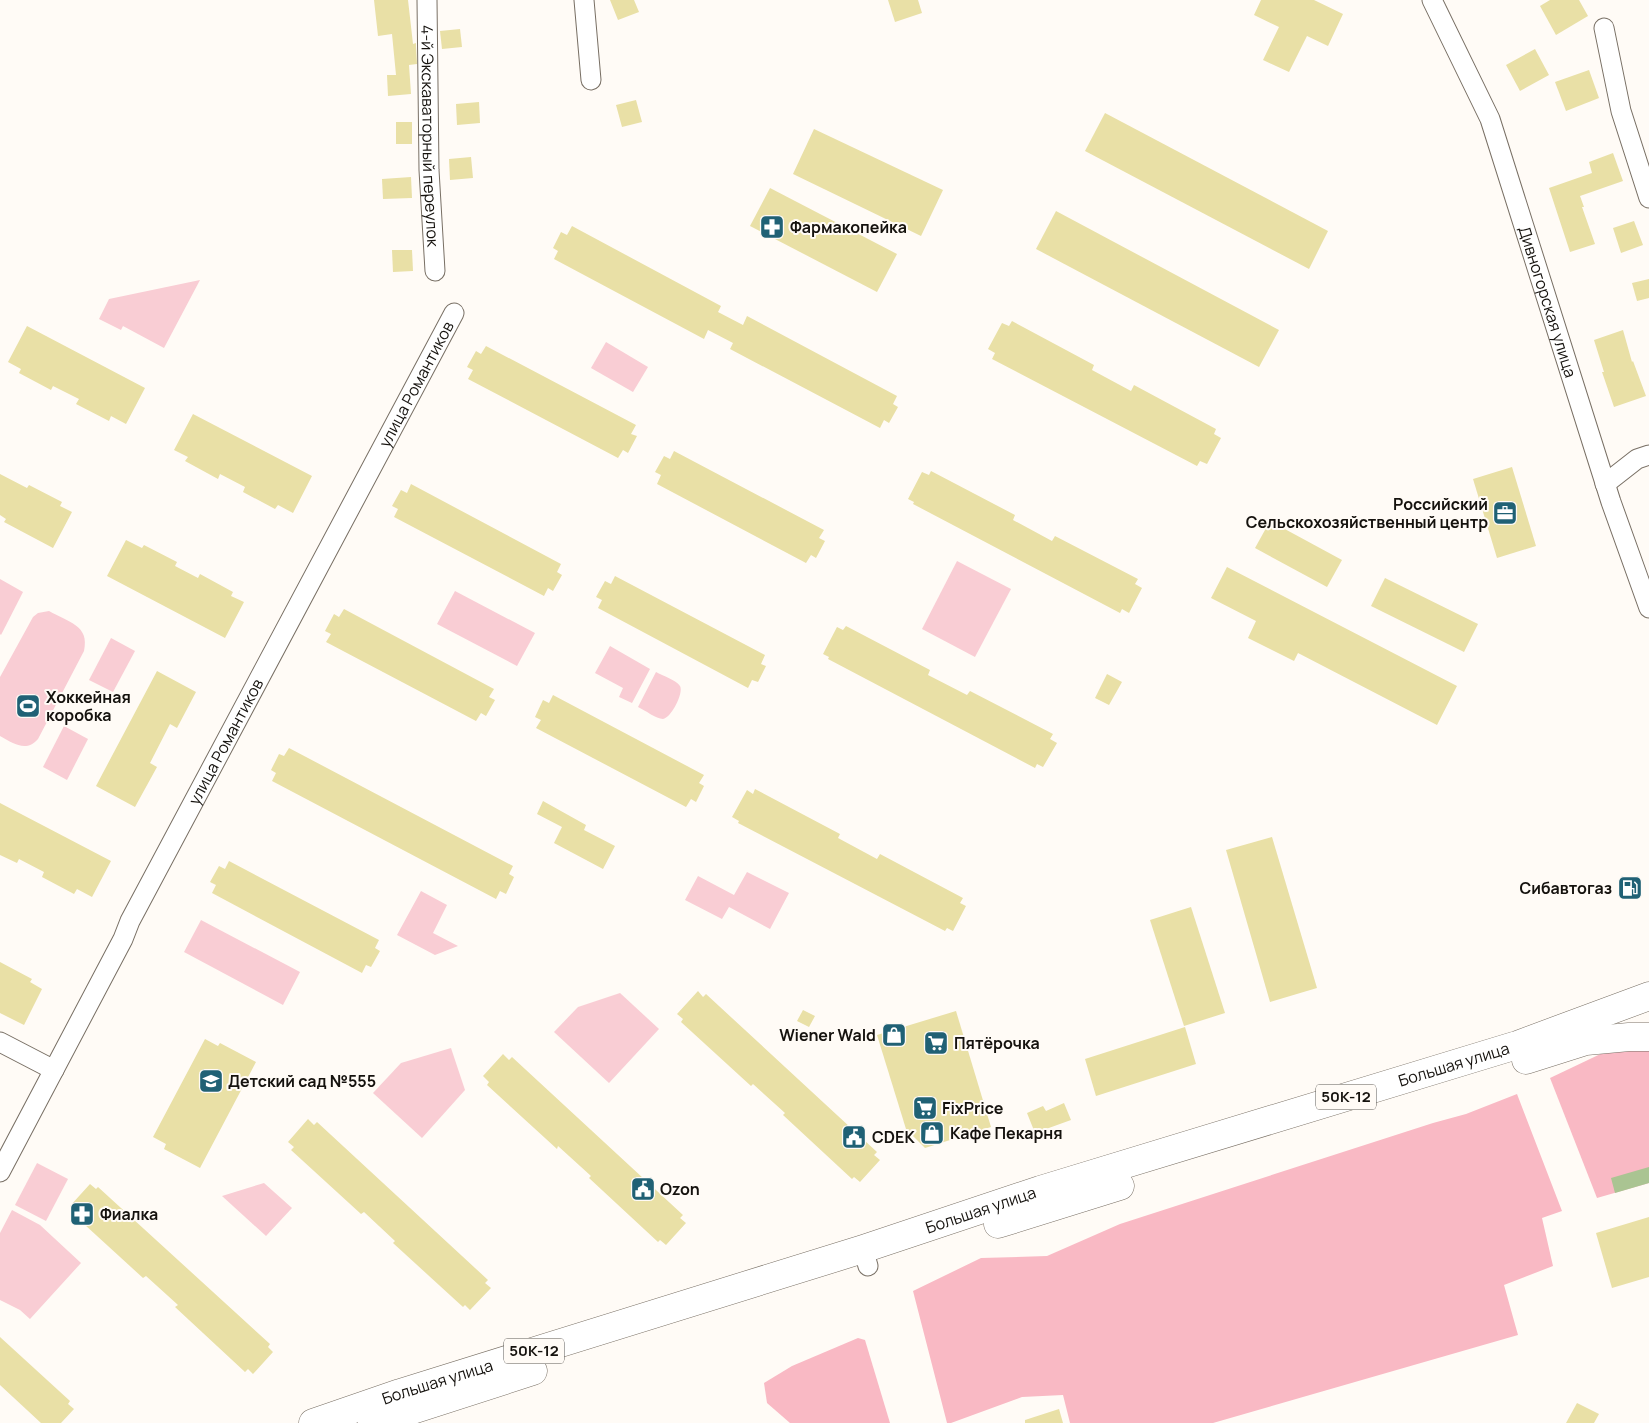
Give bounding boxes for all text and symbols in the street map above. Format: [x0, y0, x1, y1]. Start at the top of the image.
street label: 4-й Экскаваторный переулок [416, 25, 445, 249]
pharmacy icon: Фармакопейка [759, 214, 785, 240]
place label: Фармакопейка [790, 216, 907, 238]
street label: Дивногорская улица [1513, 223, 1582, 380]
street label: улица Романтиков [373, 317, 459, 451]
place label: Российский Сельскохозяйственный центр [1246, 493, 1488, 533]
office icon: Российский Сельскохозяйственный центр [1492, 500, 1518, 526]
street label: улица Романтиков [183, 674, 268, 809]
place label: Хоккейная коробка [46, 686, 131, 726]
sports icon: Хоккейная коробка [15, 693, 41, 719]
fuel station icon: Сибавтогаз [1617, 875, 1643, 901]
place label: Сибавтогаз [1519, 877, 1612, 899]
shop icon: Wiener Wald [881, 1022, 907, 1048]
place label: Wiener Wald [779, 1024, 876, 1046]
supermarket icon: Пятёрочка [923, 1030, 949, 1056]
place label: Пятёрочка [954, 1032, 1040, 1054]
street label: Большая улица [1396, 1037, 1512, 1091]
school or university icon: Детский сад №555 [198, 1068, 224, 1094]
place label: Детский сад №555 [228, 1070, 376, 1092]
road number: 50К-12 [1316, 1084, 1376, 1110]
supermarket icon: FixPrice [912, 1095, 938, 1121]
place label: FixPrice [942, 1097, 1004, 1119]
shop icon: Кафе Пекарня [919, 1120, 945, 1146]
place label: Кафе Пекарня [950, 1122, 1063, 1144]
public building icon: CDEK [841, 1124, 867, 1150]
place label: CDEK [872, 1126, 915, 1148]
public building icon: Ozon [630, 1176, 656, 1202]
place label: Ozon [660, 1178, 700, 1200]
street label: Большая улица [923, 1181, 1039, 1238]
pharmacy icon: Фиалка [69, 1201, 95, 1227]
place label: Фиалка [100, 1203, 158, 1225]
road number: 50К-12 [504, 1338, 564, 1364]
street label: Большая улица [379, 1354, 495, 1409]

